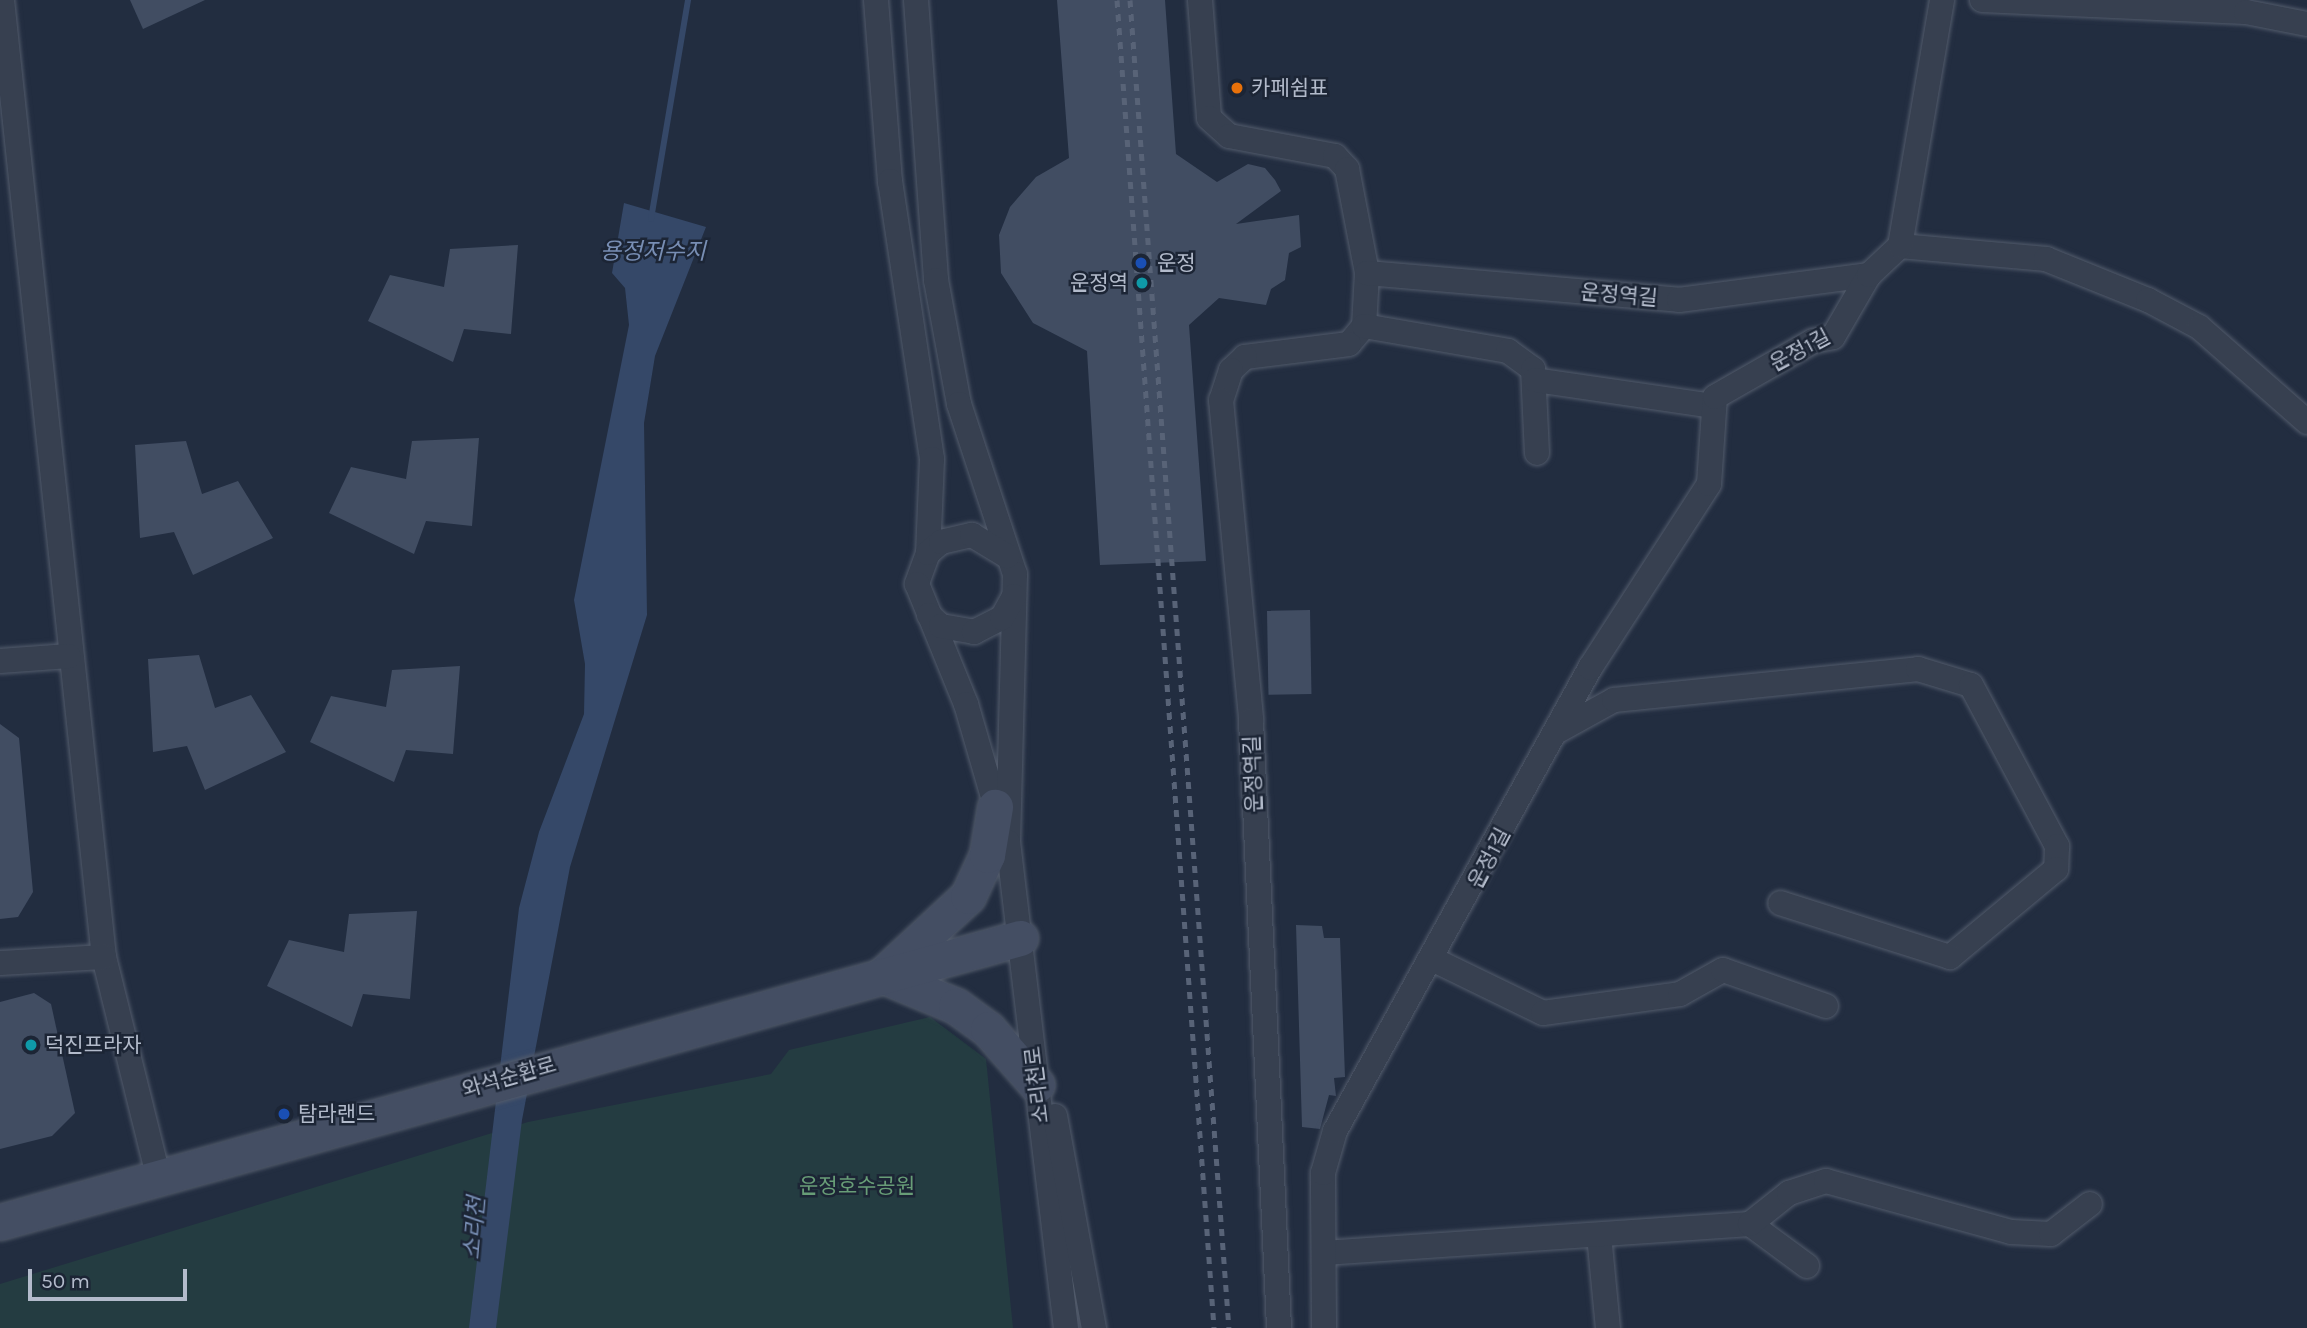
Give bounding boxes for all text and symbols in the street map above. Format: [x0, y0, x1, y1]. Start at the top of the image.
place label: 카페쉼표 [1251, 75, 1328, 101]
marker: 카페쉼표 [1229, 80, 1245, 96]
water label: 용정저수지 [600, 238, 706, 266]
place label: 운정 [1157, 250, 1196, 276]
marker: 운정 [1131, 253, 1151, 273]
place label: 운정역 [1070, 270, 1128, 296]
marker: 운정역 [1134, 275, 1150, 291]
street label: 운정역길 [1579, 279, 1659, 311]
street label: 운정1길 [1765, 324, 1835, 376]
street label: 운정역길 [1239, 735, 1267, 813]
street label: 운정1길 [1463, 823, 1515, 893]
place label: 덕진프라자 [45, 1032, 142, 1058]
marker: 덕진프라자 [23, 1037, 39, 1053]
street label: 소리천로 [1020, 1045, 1054, 1125]
street label: 와석순환로 [459, 1052, 559, 1102]
place label: 탐라랜드 [298, 1101, 375, 1127]
marker: 탐라랜드 [276, 1106, 292, 1122]
park label: 운정호수공원 [799, 1173, 915, 1199]
water label: 소리천 [458, 1195, 492, 1261]
scale bar [32, 1254, 191, 1298]
text: 50 m [41, 1269, 90, 1293]

